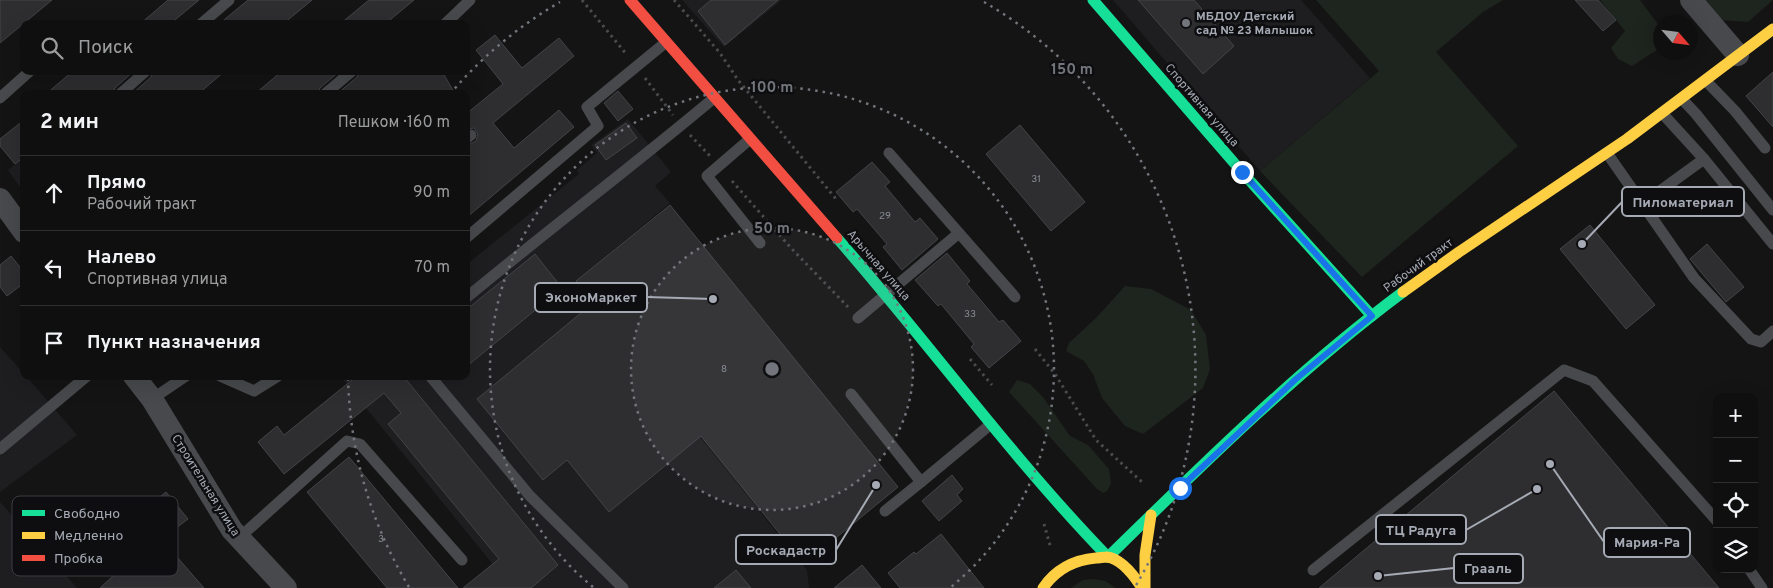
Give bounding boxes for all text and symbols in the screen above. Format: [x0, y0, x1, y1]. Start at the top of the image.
place label: МБДОУ Детский сад № 23 Малышок [1196, 9, 1313, 39]
north arrow [1653, 15, 1698, 60]
marker: МБДОУ Детский сад № 23 Малышок [1180, 17, 1192, 29]
search box [20, 20, 470, 75]
icon: search [38, 34, 66, 62]
text: Поиск [78, 36, 134, 60]
text: 150 m [1051, 61, 1093, 80]
street label: Спортивная улица [1161, 61, 1242, 151]
text: 100 m [751, 79, 793, 98]
text: 2 мин [40, 109, 99, 136]
text: Пешком · 160 m [338, 113, 450, 133]
route end [1231, 161, 1254, 184]
text: Прямо [87, 171, 146, 195]
house number: 31 [1031, 173, 1041, 186]
icon: ahead [40, 179, 68, 207]
text: 90 m [413, 183, 450, 203]
callout: Пиломатериал [1622, 187, 1744, 216]
text: Рабочий тракт [87, 195, 197, 215]
text: Пиломатериал [1632, 195, 1734, 212]
house number: 29 [879, 210, 891, 223]
text: 50 m [754, 220, 790, 239]
street label: Арычная улица [843, 227, 913, 304]
street label: Рабочий тракт [1381, 235, 1457, 296]
text: Налево [87, 246, 156, 270]
icon: left [40, 254, 68, 282]
text: 70 m [415, 258, 450, 278]
text: Спортивная улица [87, 270, 227, 290]
callout: ЭконоМаркет [535, 283, 647, 312]
text: ЭконоМаркет [545, 290, 637, 307]
house number: 33 [964, 308, 976, 321]
icon: arrive [40, 329, 68, 357]
text: Пункт назначения [87, 331, 261, 355]
centre of rings [763, 360, 781, 378]
house number: 8 [721, 363, 727, 376]
map controls [1713, 393, 1758, 573]
button: + [1713, 393, 1758, 438]
street label: Строительная улица [167, 432, 243, 539]
button: − [1713, 438, 1758, 483]
route start [1169, 477, 1192, 500]
button: locate [1713, 483, 1758, 528]
legend [12, 496, 178, 576]
text: Свободно [54, 506, 120, 523]
callout: ТЦ Радуга [1376, 515, 1466, 544]
text: ТЦ Радуга [1386, 523, 1456, 540]
text: Медленно [54, 528, 123, 545]
callout: Мария-Ра [1604, 528, 1690, 557]
button: layers [1713, 528, 1758, 573]
house number: 3 [378, 533, 384, 546]
callout: Роскадастр [736, 535, 836, 564]
text: Мария-Ра [1614, 535, 1680, 552]
text: Роскадастр [746, 543, 826, 560]
text: Пробка [54, 551, 103, 568]
callout: Грааль [1454, 554, 1523, 583]
text: Грааль [1464, 561, 1512, 578]

